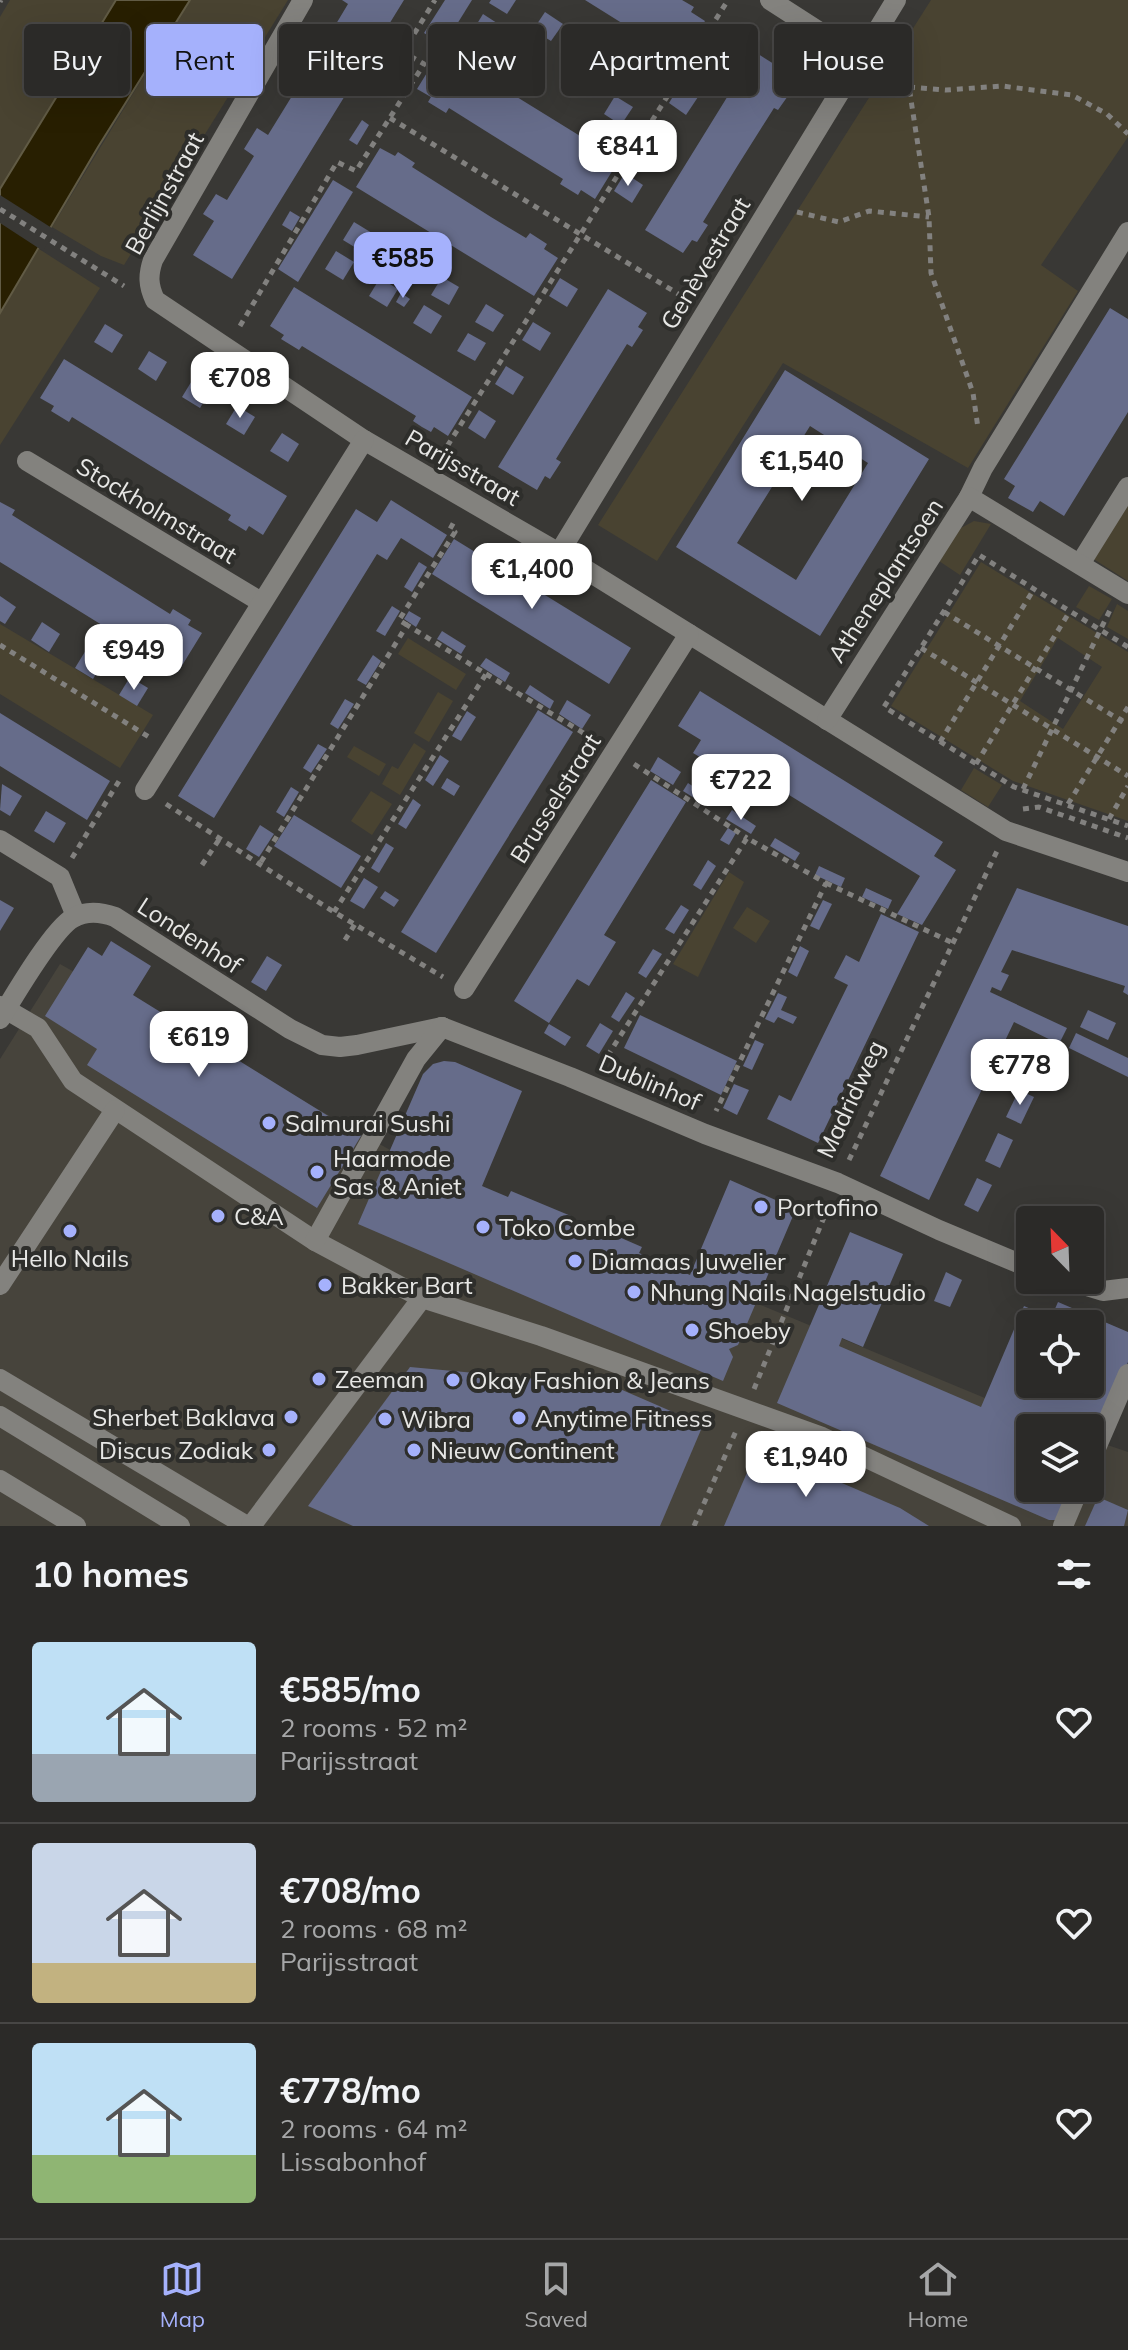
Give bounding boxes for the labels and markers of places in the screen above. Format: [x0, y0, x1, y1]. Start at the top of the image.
pin: €841 [581, 120, 675, 188]
pin: €585 [356, 232, 450, 300]
pin: €708 [193, 352, 287, 420]
pin: €1,540 [737, 435, 867, 503]
pin: €1,400 [467, 543, 597, 611]
pin: €949 [87, 624, 181, 692]
pin: €722 [694, 754, 788, 822]
pin: €619 [152, 1011, 246, 1079]
pin: €778 [973, 1039, 1067, 1107]
place label: Salmurai Sushi [285, 1108, 450, 1138]
marker: Salmurai Sushi [260, 1114, 278, 1132]
place label: Haarmode Sas & Aniet [333, 1143, 462, 1201]
marker: Haarmode Sas & Aniet [308, 1163, 326, 1181]
place label: Portofino [777, 1192, 879, 1222]
marker: Portofino [752, 1198, 770, 1216]
place label: C&A [234, 1201, 284, 1231]
marker: C&A [209, 1207, 227, 1225]
place label: Toko Combe [499, 1212, 635, 1242]
marker: Toko Combe [474, 1218, 492, 1236]
marker: Hello Nails [61, 1222, 79, 1240]
place label: Hello Nails [11, 1243, 129, 1273]
place label: Diamaas Juwelier [591, 1246, 786, 1276]
marker: Diamaas Juwelier [566, 1252, 584, 1270]
place label: Bakker Bart [341, 1270, 473, 1300]
marker: Bakker Bart [316, 1276, 334, 1294]
place label: Nhung Nails Nagelstudio [650, 1277, 926, 1307]
marker: Nhung Nails Nagelstudio [625, 1283, 643, 1301]
place label: Shoeby [708, 1315, 791, 1345]
marker: Shoeby [683, 1321, 701, 1339]
place label: Zeeman [335, 1364, 425, 1394]
place label: Okay Fashion & Jeans [469, 1365, 710, 1395]
marker: Zeeman [310, 1370, 328, 1388]
marker: Okay Fashion & Jeans [444, 1371, 462, 1389]
place label: Sherbet Baklava [92, 1402, 275, 1432]
place label: Anytime Fitness [535, 1403, 713, 1433]
place label: Wibra [401, 1404, 471, 1434]
marker: Sherbet Baklava [282, 1408, 300, 1426]
marker: Anytime Fitness [510, 1409, 528, 1427]
marker: Wibra [376, 1410, 394, 1428]
pin: €1,940 [741, 1431, 871, 1499]
place label: Discus Zodiak [99, 1435, 254, 1465]
place label: Nieuw Continent [430, 1435, 615, 1465]
marker: Discus Zodiak [260, 1441, 278, 1459]
marker: Nieuw Continent [405, 1441, 423, 1459]

